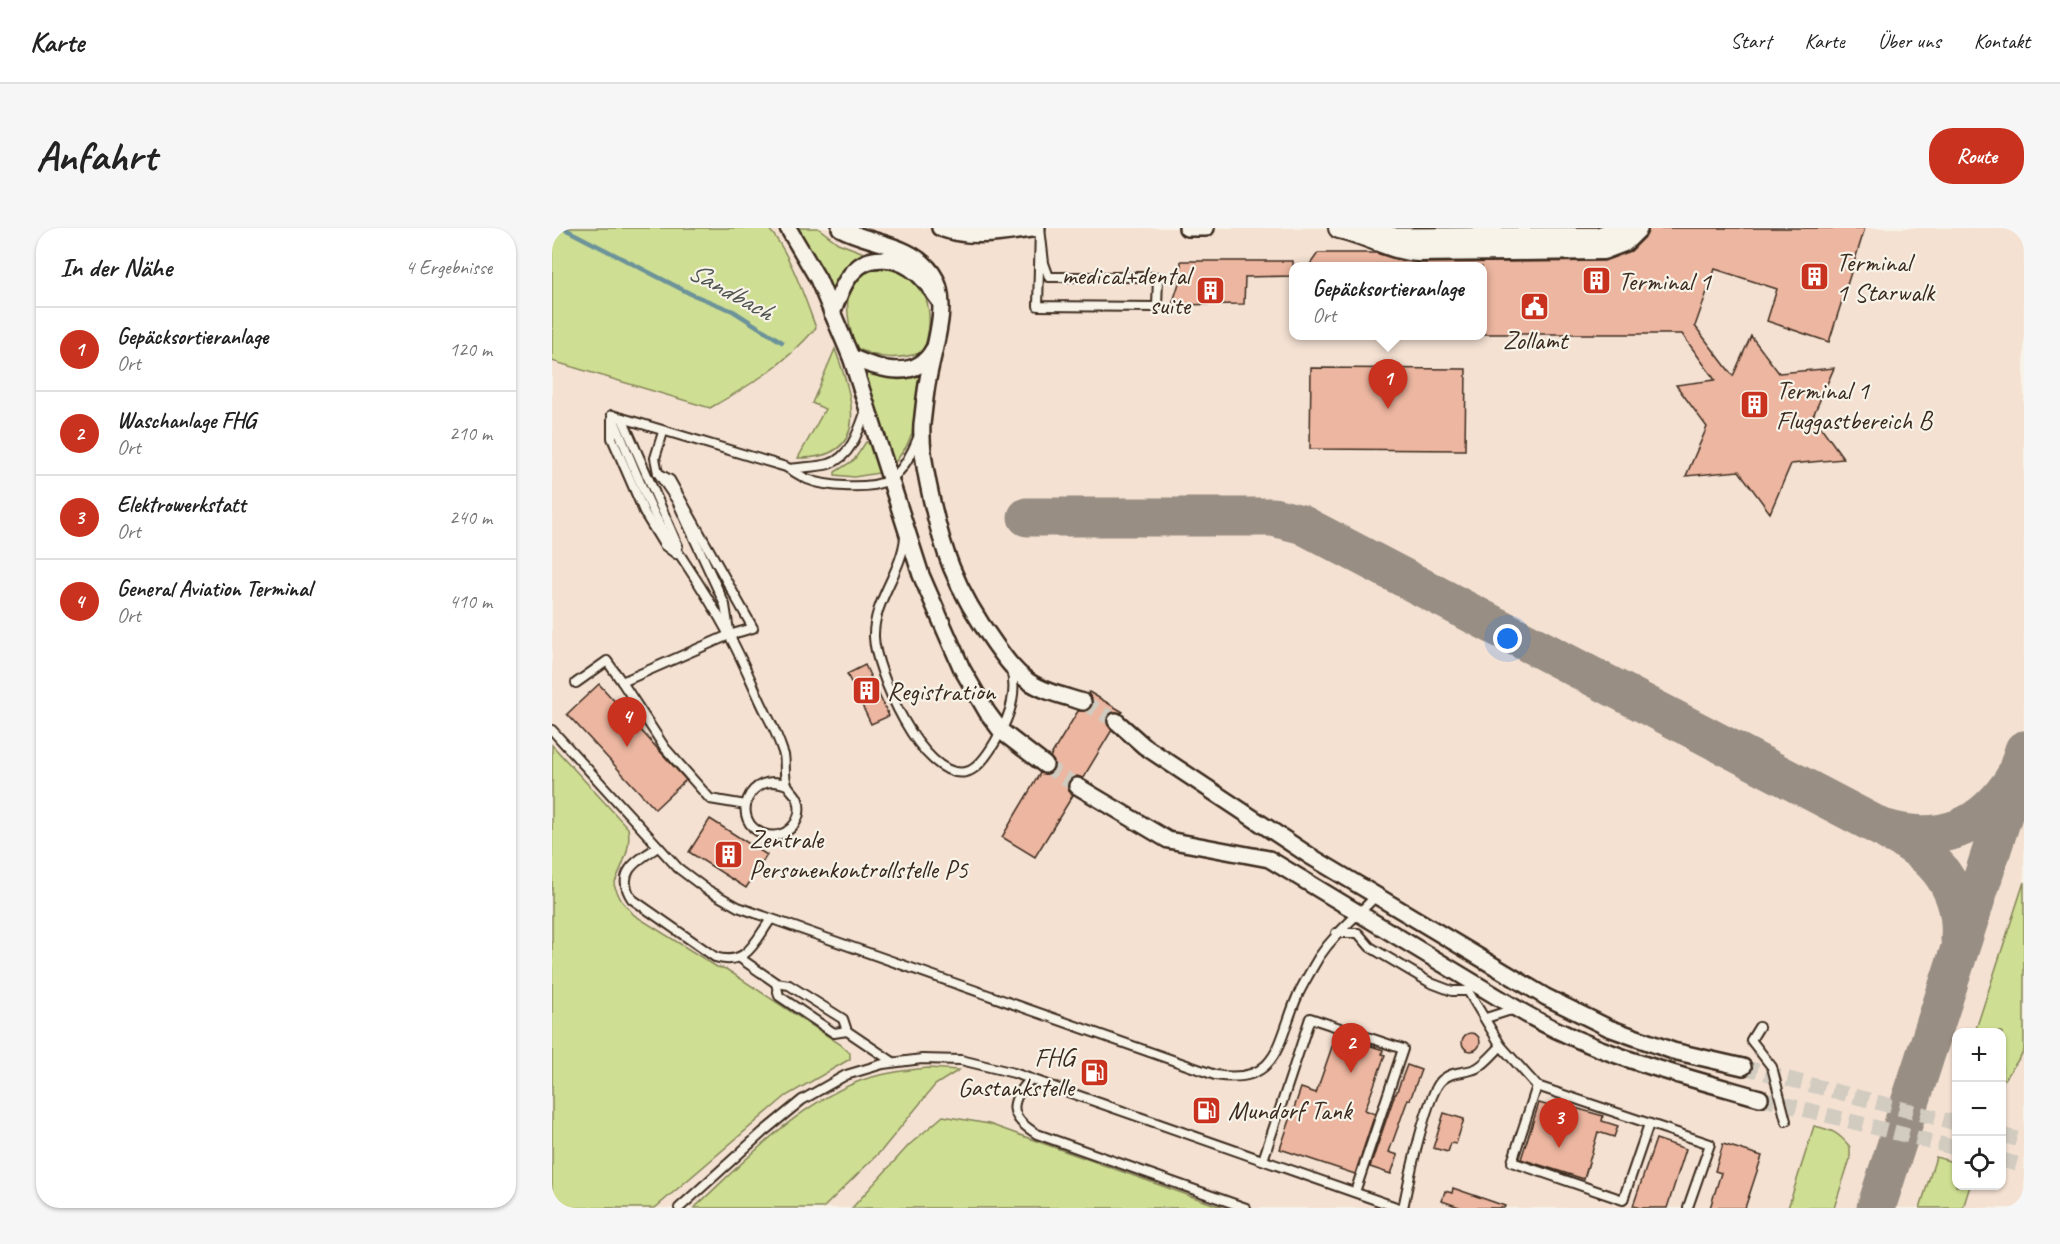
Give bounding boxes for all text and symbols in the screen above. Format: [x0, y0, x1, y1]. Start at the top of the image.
text: Karte [30, 24, 84, 59]
text: Start [1730, 28, 1771, 54]
text: Karte [1804, 28, 1845, 54]
text: Über uns [1878, 28, 1941, 54]
text: Kontakt [1974, 28, 2030, 54]
button: Route [1929, 128, 2024, 184]
text: Anfahrt [36, 130, 156, 183]
place label: Terminal 1 Starwalk [1836, 246, 1936, 309]
text: In der Nähe [60, 251, 172, 284]
water label: Sandbach [683, 254, 781, 329]
text: 4 Ergebnisse [405, 255, 492, 280]
place label: medical+dental suite [1062, 259, 1195, 322]
building icon: Terminal 1 Starwalk [1799, 261, 1831, 293]
popup [1289, 262, 1487, 340]
building icon: Terminal 1 [1581, 265, 1613, 297]
place label: Terminal 1 [1618, 265, 1712, 298]
building icon: medical+dental suite [1195, 274, 1227, 306]
text: Gepäcksortieranlage [1312, 275, 1464, 303]
public building icon: Zollamt [1519, 290, 1551, 322]
text: Ort [1312, 303, 1336, 328]
text: Gepäcksortieranlage [117, 323, 268, 351]
place label: Zollamt [1503, 324, 1570, 357]
text: 1 [75, 337, 84, 362]
text: 120 m [449, 337, 492, 362]
text: Ort [117, 351, 141, 376]
pin: 1 [1368, 360, 1408, 409]
place label: Terminal 1 Fluggastbereich B [1776, 374, 1933, 437]
building icon: Terminal 1 Fluggastbereich B [1739, 389, 1771, 421]
text: Waschanlage FHG [117, 407, 255, 435]
text: 2 [75, 421, 84, 446]
text: 210 m [449, 421, 492, 446]
text: Ort [117, 435, 141, 460]
text: Elektrowerkstatt [117, 491, 246, 519]
text: 3 [75, 505, 84, 530]
text: 240 m [449, 505, 492, 530]
text: Ort [117, 519, 141, 544]
text: General Aviation Terminal [117, 575, 312, 603]
text: 4 [75, 589, 84, 614]
text: 410 m [449, 589, 492, 614]
text: Ort [117, 603, 141, 628]
your location [1493, 624, 1522, 653]
building icon: Registration [850, 675, 882, 707]
place label: Registration [887, 675, 996, 708]
pin: 4 [608, 698, 646, 747]
place label: Zentrale Personenkontrollstelle P5 [749, 823, 969, 886]
building icon: Zentrale Personenkontrollstelle P5 [712, 838, 744, 870]
pin: 2 [1332, 1024, 1370, 1073]
map controls [1952, 1028, 2006, 1190]
button: + [1952, 1028, 2006, 1082]
place label: FHG Gastankstelle [958, 1041, 1078, 1104]
fuel station icon: FHG Gastankstelle [1079, 1056, 1111, 1088]
button: − [1952, 1082, 2006, 1136]
fuel station icon: Mundorf Tank [1191, 1094, 1223, 1126]
place label: Mundorf Tank [1228, 1094, 1354, 1127]
pin: 3 [1540, 1098, 1578, 1148]
button: locate [1952, 1136, 2006, 1190]

